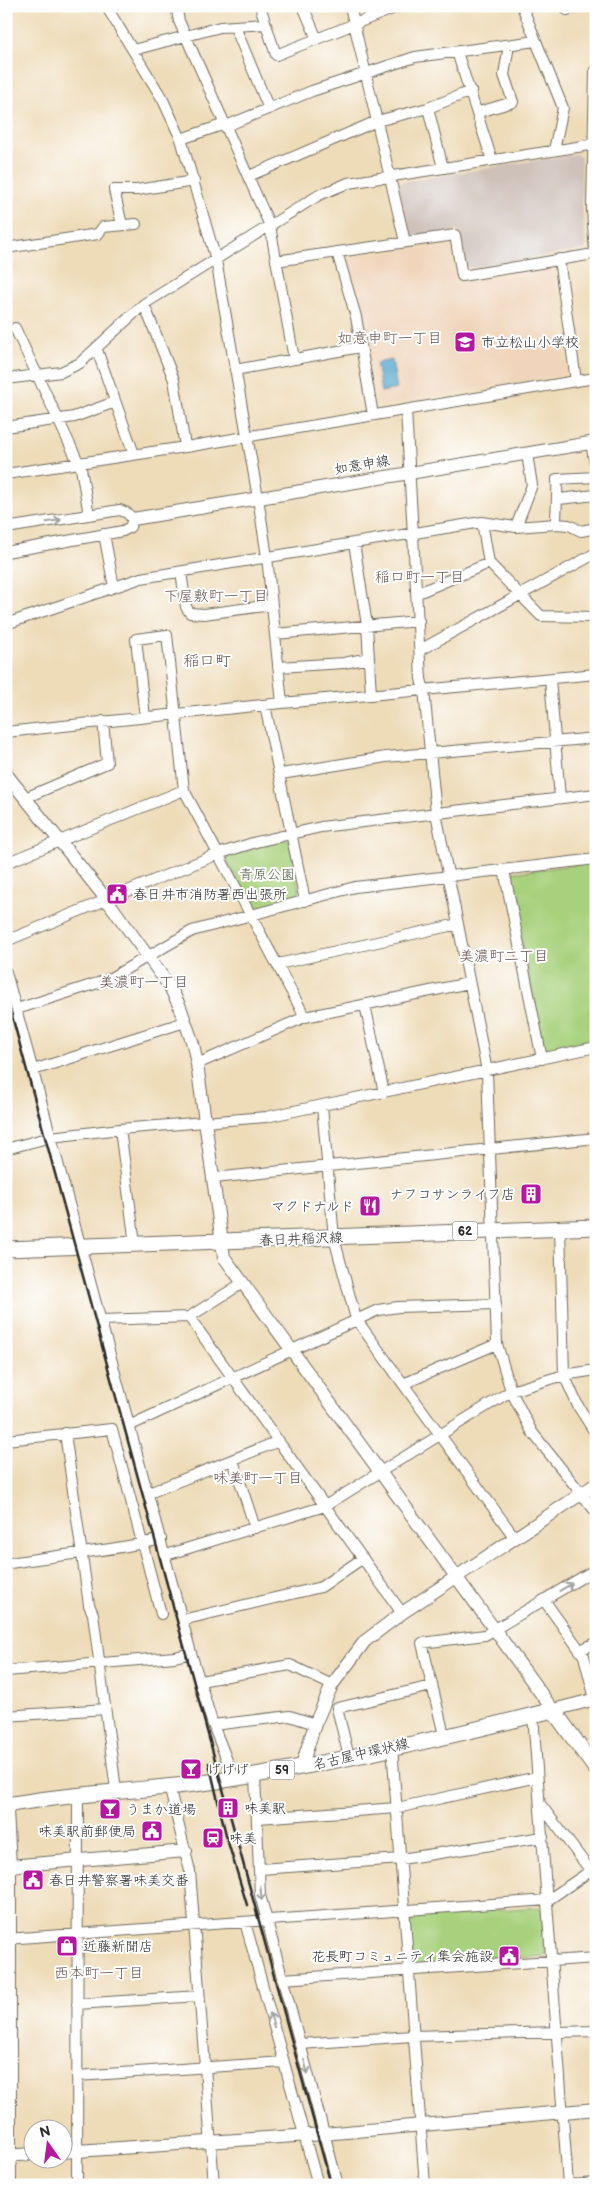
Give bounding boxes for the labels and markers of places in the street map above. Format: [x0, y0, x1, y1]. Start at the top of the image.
school or university icon: 市立松山小学校 [453, 330, 477, 354]
place label: 市立松山小学校 [481, 334, 579, 351]
public building icon: 春日井市消防署西出張所 [105, 882, 129, 906]
place label: 春日井市消防署西出張所 [133, 886, 287, 903]
building icon: ナフコサンライフ店 [519, 1182, 543, 1206]
place label: ナフコサンライフ店 [390, 1186, 515, 1203]
restaurant icon: マクドナルド [358, 1194, 382, 1218]
place label: マクドナルド [271, 1198, 354, 1215]
bar icon: げげげ [179, 1757, 203, 1781]
place label: げげげ [207, 1761, 249, 1778]
building icon: 味美駅 [216, 1796, 240, 1820]
bar icon: うまか道場 [98, 1797, 122, 1821]
place label: 味美駅 [244, 1800, 286, 1817]
place label: うまか道場 [126, 1801, 196, 1818]
public building icon: 味美駅前郵便局 [140, 1819, 164, 1843]
place label: 味美駅前郵便局 [38, 1823, 136, 1840]
station icon: 味美 [201, 1826, 225, 1850]
place label: 味美 [229, 1830, 257, 1847]
public building icon: 春日井警察署味美交番 [21, 1868, 45, 1892]
place label: 春日井警察署味美交番 [49, 1872, 189, 1889]
shop icon: 近藤新聞店 [55, 1934, 79, 1958]
place label: 近藤新聞店 [83, 1938, 153, 1955]
public building icon: 花長町コミュニティ集会施設 [497, 1944, 521, 1968]
place label: 花長町コミュニティ集会施設 [311, 1948, 493, 1965]

